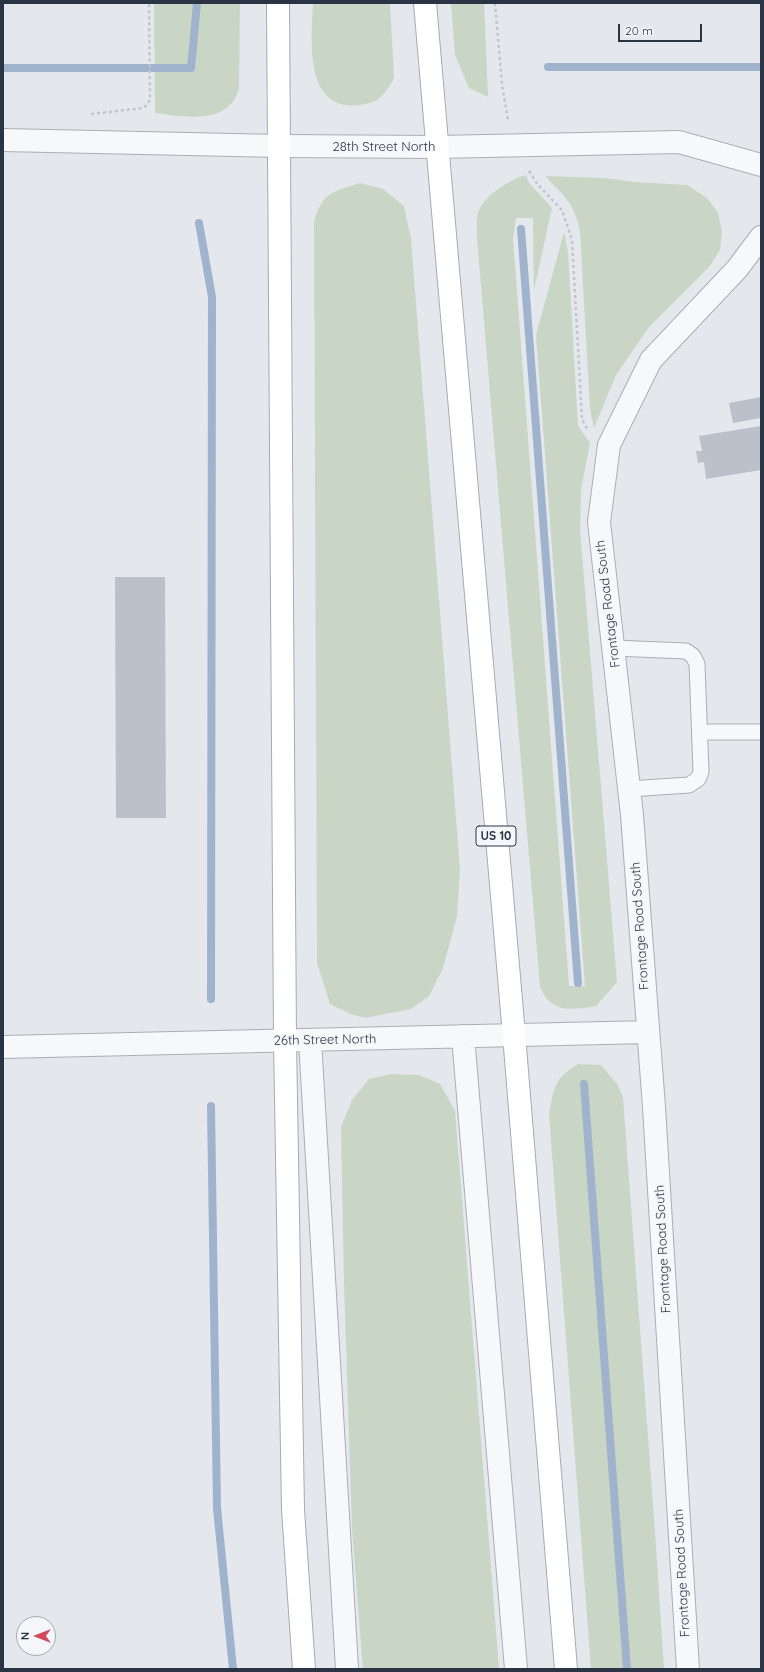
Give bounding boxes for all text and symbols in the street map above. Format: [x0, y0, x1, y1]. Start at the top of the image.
scale bar [620, 16, 704, 42]
text: 20 m [625, 23, 653, 38]
street label: 28th Street North [333, 139, 435, 155]
street label: Frontage Road South [592, 539, 624, 669]
road number: US 10 [476, 826, 516, 846]
street label: Frontage Road South [628, 861, 652, 991]
street label: 26th Street North [274, 1031, 376, 1049]
street label: Frontage Road South [652, 1184, 674, 1314]
street label: Frontage Road South [671, 1508, 693, 1638]
north arrow [16, 1616, 56, 1656]
text: N [18, 1632, 32, 1640]

